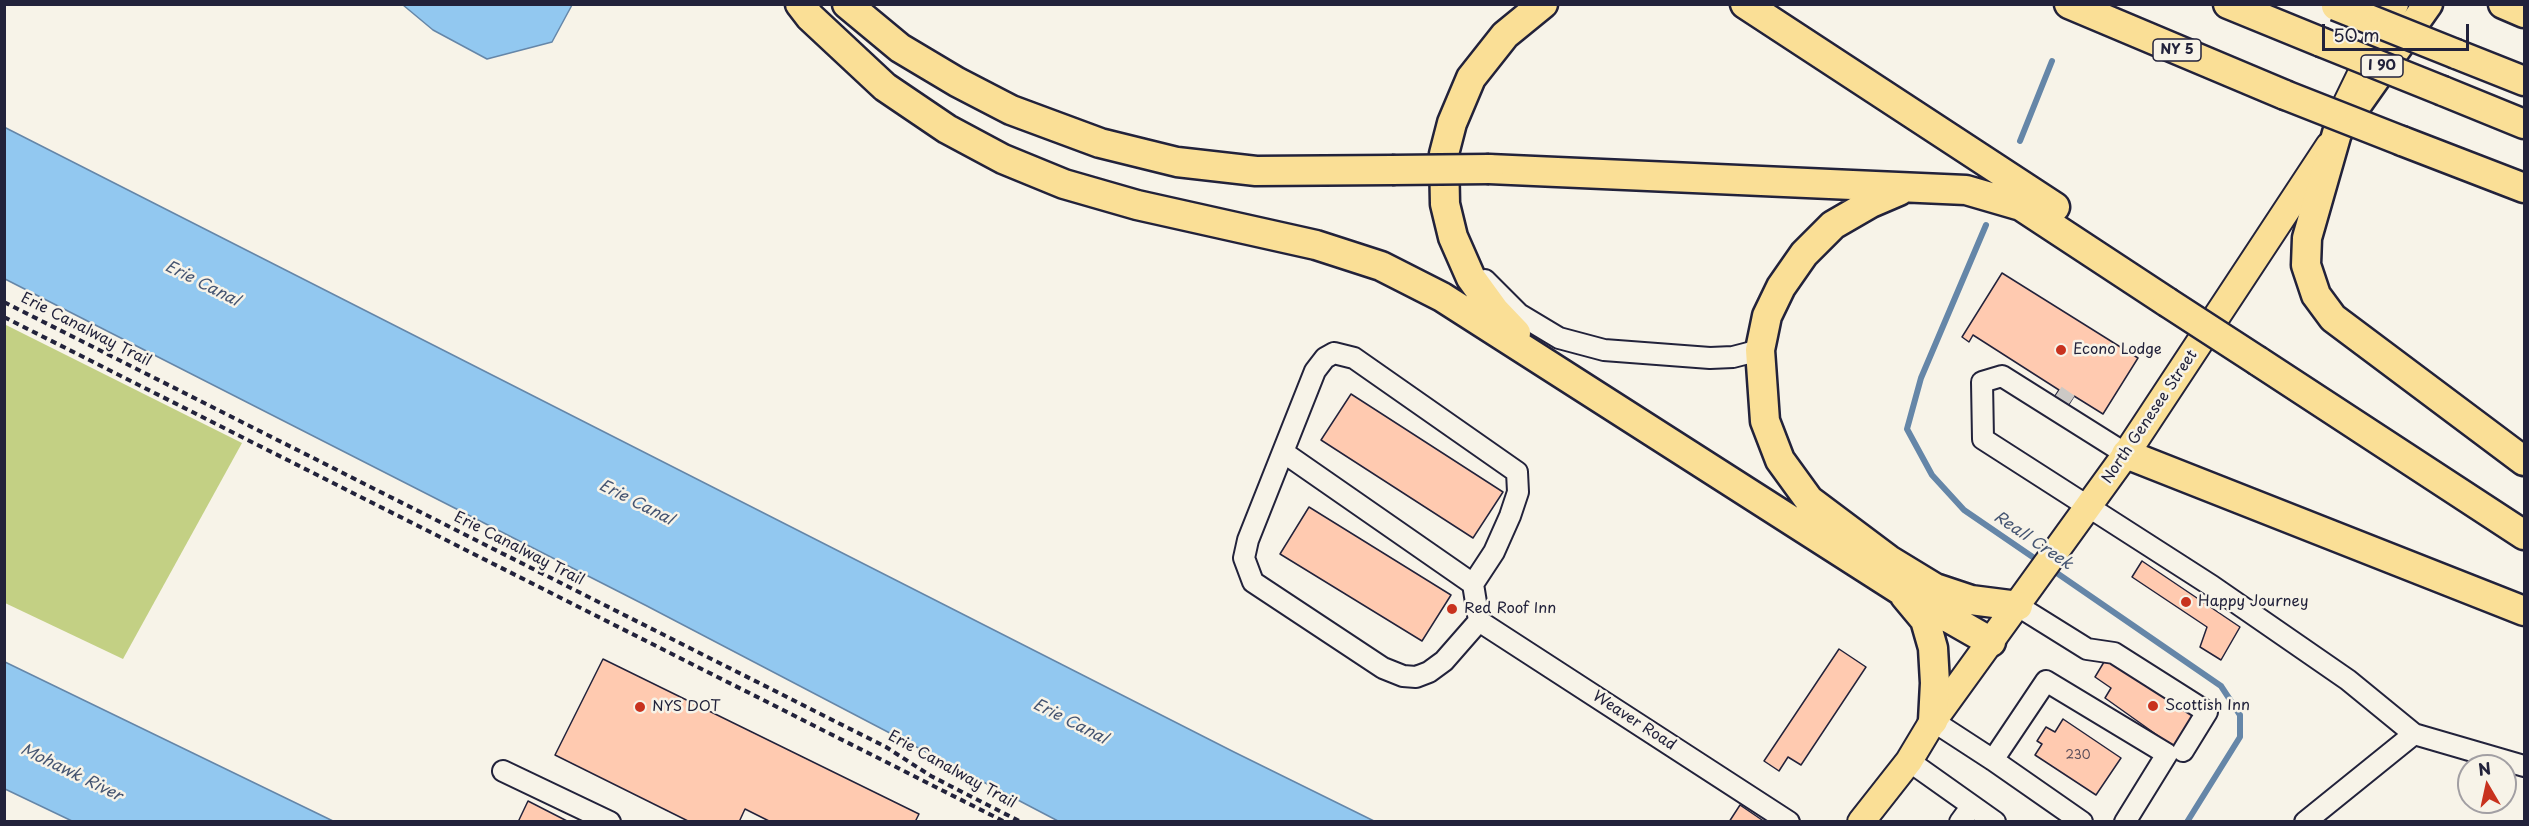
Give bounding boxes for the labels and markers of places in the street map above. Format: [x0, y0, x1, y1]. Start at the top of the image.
place label: Econo Lodge [2073, 341, 2162, 359]
marker: Econo Lodge [2054, 343, 2068, 357]
place label: Happy Journey [2198, 593, 2308, 611]
marker: Happy Journey [2179, 595, 2193, 609]
place label: Red Roof Inn [1464, 600, 1556, 618]
marker: Red Roof Inn [1445, 602, 1459, 616]
place label: Scottish Inn [2165, 697, 2250, 715]
place label: NYS DOT [652, 698, 720, 716]
marker: Scottish Inn [2146, 699, 2160, 713]
marker: NYS DOT [633, 700, 647, 714]

